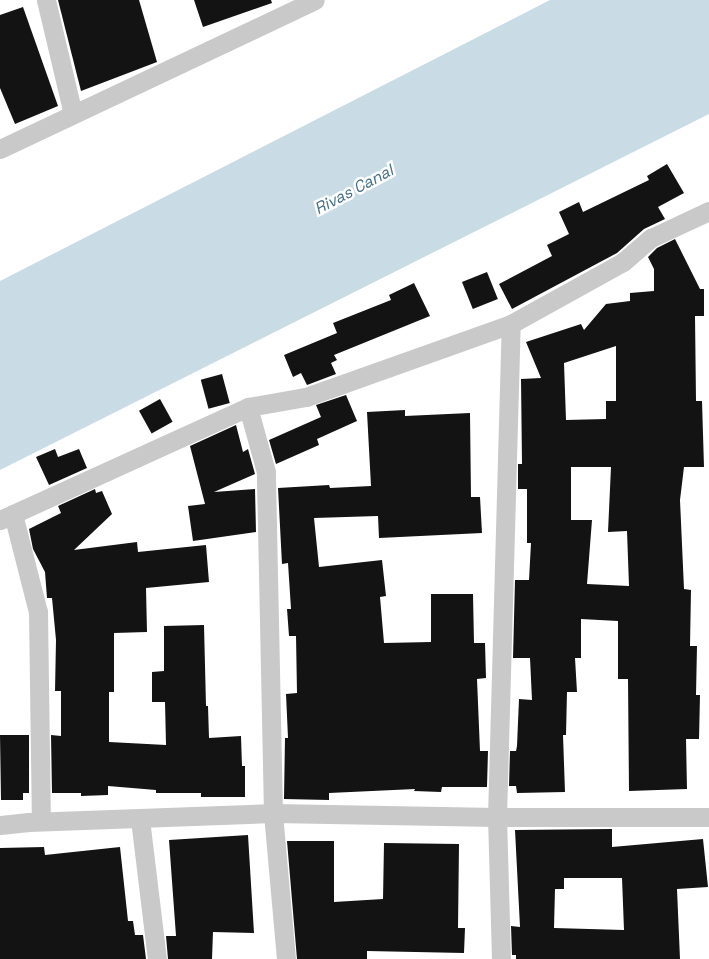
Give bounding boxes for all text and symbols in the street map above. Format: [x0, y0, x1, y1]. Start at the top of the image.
water label: Rivas Canal [311, 161, 397, 219]

